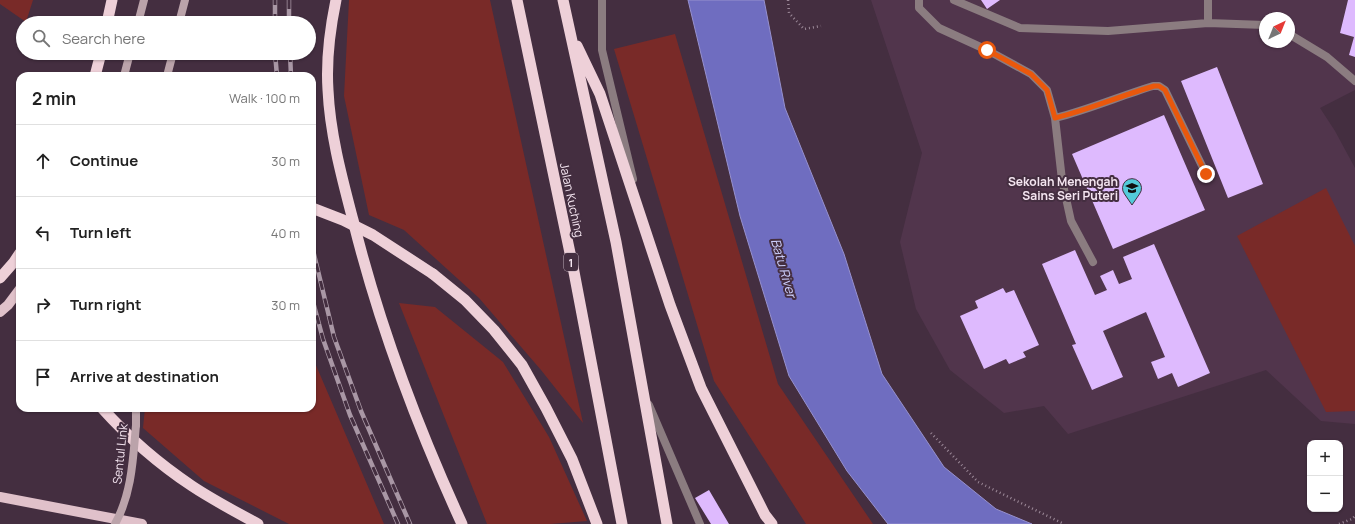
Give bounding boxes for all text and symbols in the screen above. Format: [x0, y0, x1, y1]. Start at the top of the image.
north arrow [1259, 12, 1295, 48]
search box [16, 16, 316, 60]
icon: search [30, 27, 52, 49]
text: Search here [62, 28, 145, 49]
route start [978, 41, 996, 59]
text: 2 min [32, 87, 76, 110]
text: Walk · 100 m [229, 89, 300, 107]
icon: ahead [32, 150, 54, 172]
text: Continue [70, 150, 138, 171]
text: 30 m [271, 152, 300, 170]
street label: Jalan Kuching [556, 161, 588, 239]
route end [1197, 165, 1215, 183]
place label: Sekolah Menengah Sains Seri Puteri [1008, 173, 1118, 204]
school or university icon: Sekolah Menengah Sains Seri Puteri [1121, 177, 1143, 205]
icon: left [32, 222, 54, 244]
text: Turn left [70, 222, 132, 243]
text: 40 m [271, 224, 300, 242]
water label: Batu River [767, 236, 802, 302]
road number: 1 [564, 253, 578, 271]
icon: right [32, 294, 54, 316]
text: Turn right [70, 294, 141, 315]
text: 30 m [271, 296, 300, 314]
icon: arrive [32, 366, 54, 388]
text: Arrive at destination [70, 366, 219, 387]
street label: Sentul Link [108, 422, 132, 485]
map controls [1307, 440, 1343, 512]
button: + [1307, 440, 1343, 476]
button: − [1307, 476, 1343, 512]

